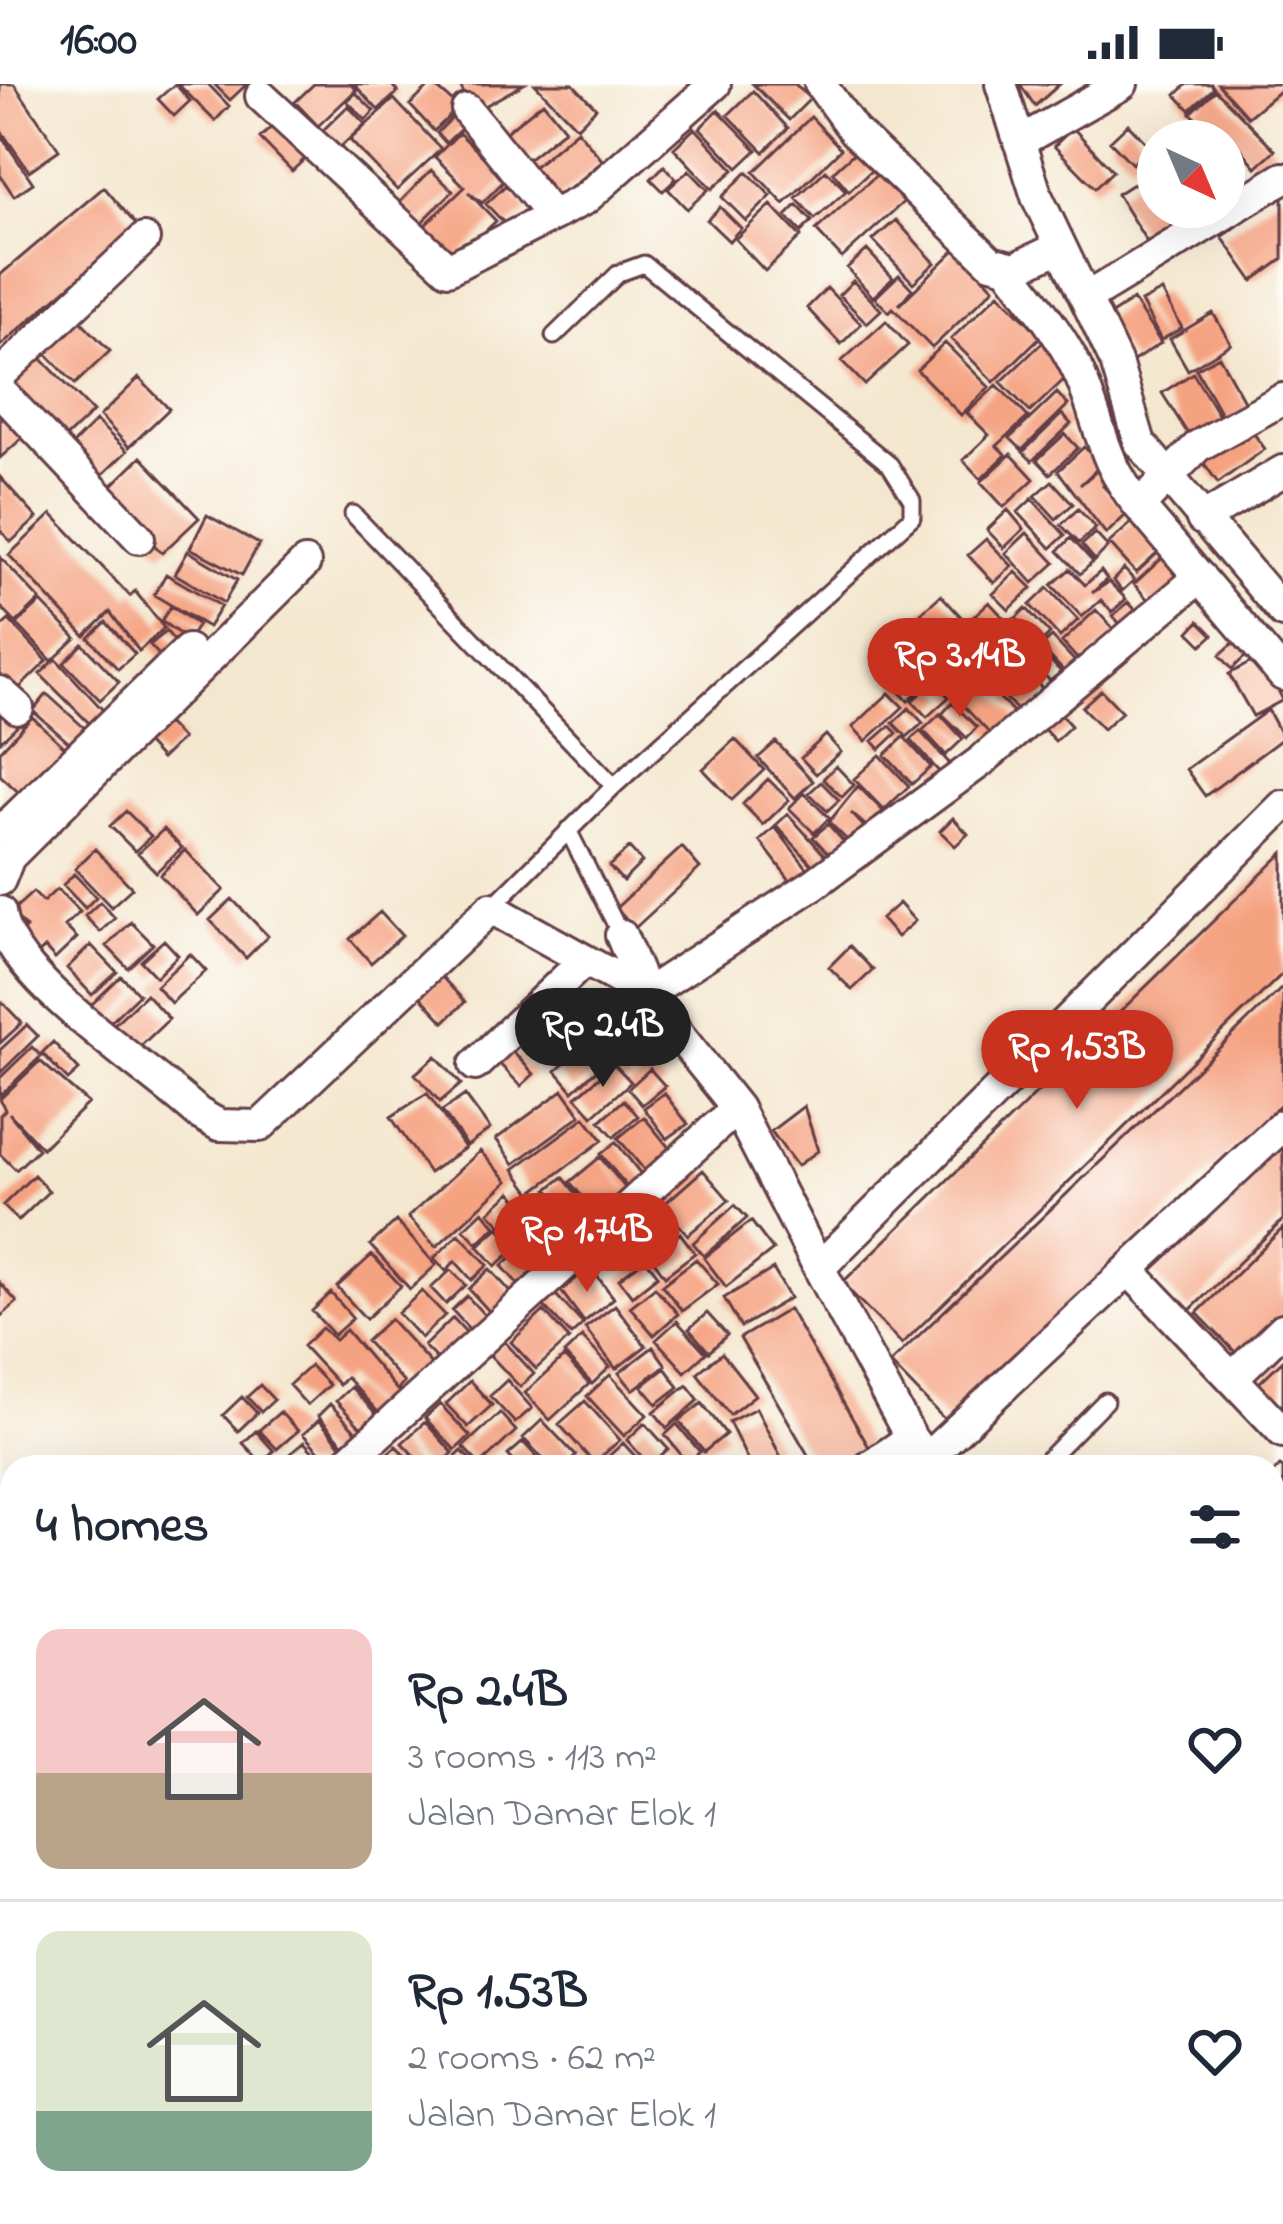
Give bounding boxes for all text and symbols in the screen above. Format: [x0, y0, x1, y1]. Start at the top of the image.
text: 16:00 [60, 9, 137, 75]
north arrow [1137, 120, 1245, 228]
map controls [1137, 120, 1245, 228]
pin: Rp 3.14B [836, 618, 1084, 720]
text: Rp 3.14B [894, 628, 1026, 685]
pin: Rp 2.4B [492, 988, 714, 1090]
text: Rp 2.4B [542, 998, 664, 1055]
pin: Rp 1.53B [953, 1010, 1201, 1112]
text: Rp 1.53B [1008, 1020, 1146, 1077]
pin: Rp 1.74B [463, 1193, 711, 1295]
text: Rp 1.74B [521, 1203, 653, 1260]
text: 4 homes [36, 1490, 209, 1565]
icon: filters [1182, 1494, 1248, 1560]
text: Rp 2.4B [408, 1655, 568, 1730]
icon: home [132, 1677, 276, 1821]
icon: heart [1182, 1716, 1248, 1782]
text: 3 rooms · 113 m² [408, 1730, 657, 1787]
text: Jalan Damar Elok 1 [408, 1787, 716, 1844]
text: Rp 1.53B [408, 1956, 588, 2031]
icon: home [132, 1979, 276, 2123]
icon: heart [1182, 2018, 1248, 2084]
text: 2 rooms · 62 m² [408, 2031, 656, 2088]
text: Jalan Damar Elok 1 [408, 2088, 716, 2145]

